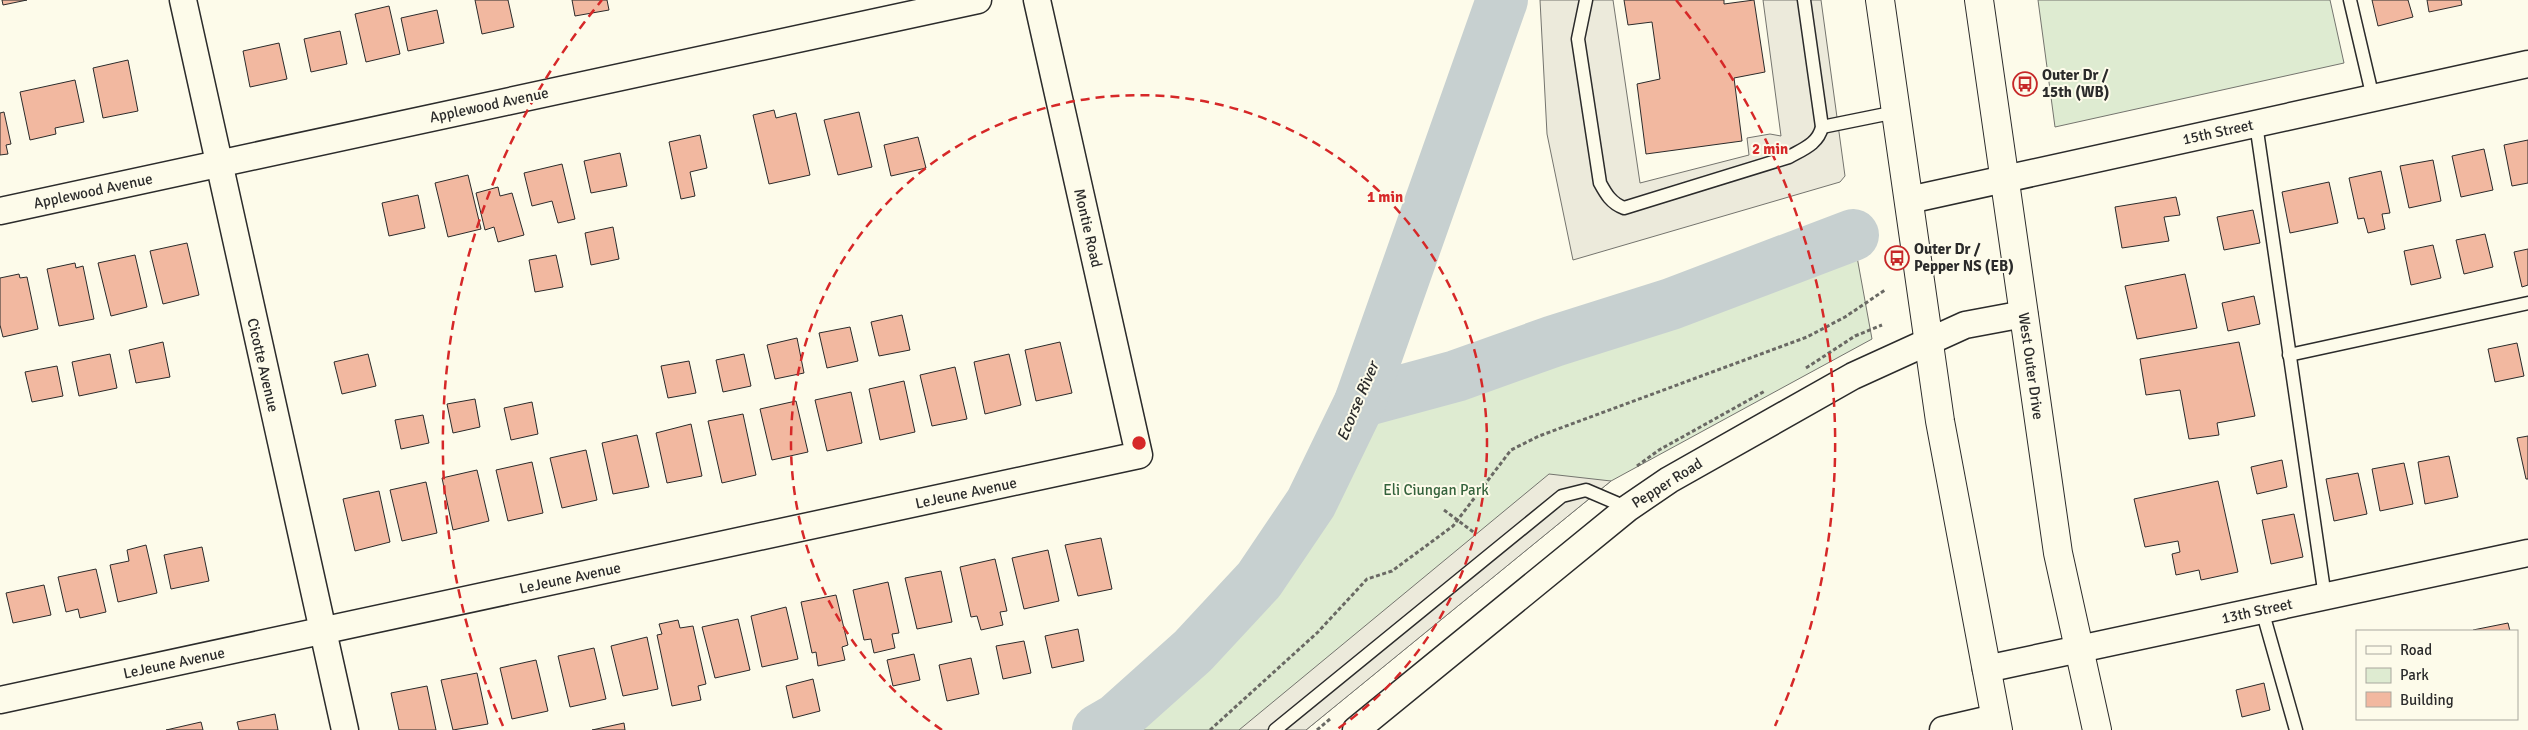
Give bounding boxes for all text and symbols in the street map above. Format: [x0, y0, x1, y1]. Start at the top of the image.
place label: Outer Dr / 15th (WB) [2042, 66, 2109, 101]
bus stop icon: Outer Dr / 15th (WB) [2012, 71, 2038, 97]
street label: Applewood Avenue [428, 84, 550, 126]
street label: 15th Street [2181, 116, 2255, 148]
text: 2 min [1752, 140, 1788, 158]
street label: Applewood Avenue [32, 170, 154, 212]
street label: Montie Road [1070, 187, 1106, 269]
text: 1 min [1367, 188, 1403, 206]
place label: Outer Dr / Pepper NS (EB) [1914, 240, 2014, 275]
bus stop icon: Outer Dr / Pepper NS (EB) [1884, 245, 1910, 271]
street label: West Outer Drive [2015, 311, 2047, 421]
street label: Cicotte Avenue [243, 316, 283, 414]
water label: Ecorse River [1332, 357, 1384, 444]
centre of rings [1130, 434, 1148, 452]
street label: Pepper Road [1628, 454, 1706, 512]
street label: LeJeune Avenue [914, 473, 1018, 513]
park label: Eli Ciungan Park [1383, 481, 1489, 499]
street label: LeJeune Avenue [518, 558, 622, 598]
street label: 13th Street [2220, 595, 2294, 627]
legend [2356, 630, 2518, 720]
text: Road [2400, 641, 2432, 659]
street label: LeJeune Avenue [122, 643, 226, 683]
text: Park [2400, 666, 2429, 684]
text: Building [2400, 691, 2454, 709]

